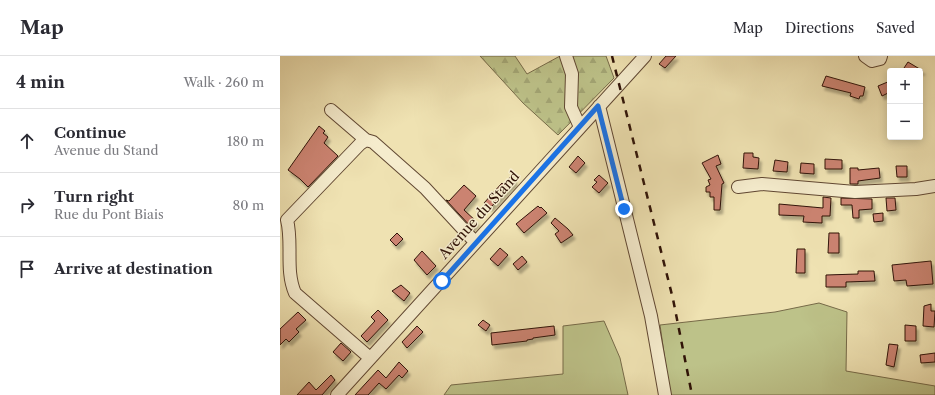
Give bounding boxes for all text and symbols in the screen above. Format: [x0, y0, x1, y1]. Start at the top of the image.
text: Map [20, 16, 64, 39]
text: Map [733, 19, 763, 37]
text: Directions [785, 19, 854, 37]
text: Saved [876, 19, 915, 37]
map controls [887, 68, 923, 140]
button: + [887, 68, 923, 104]
text: 4 min [16, 72, 65, 92]
text: Walk · 260 m [183, 74, 264, 90]
button: − [887, 104, 923, 140]
text: Continue [54, 123, 126, 142]
icon: ahead [16, 130, 38, 152]
text: 180 m [227, 133, 264, 149]
text: Avenue du Stand [54, 142, 158, 158]
street label: Avenue du Stand [434, 167, 524, 264]
text: Turn right [54, 187, 134, 206]
icon: right [16, 194, 38, 216]
text: 80 m [232, 197, 264, 213]
route end [615, 200, 633, 218]
text: Rue du Pont Biais [54, 206, 164, 222]
icon: arrive [16, 258, 38, 280]
text: Arrive at destination [54, 259, 213, 278]
route start [433, 272, 451, 290]

